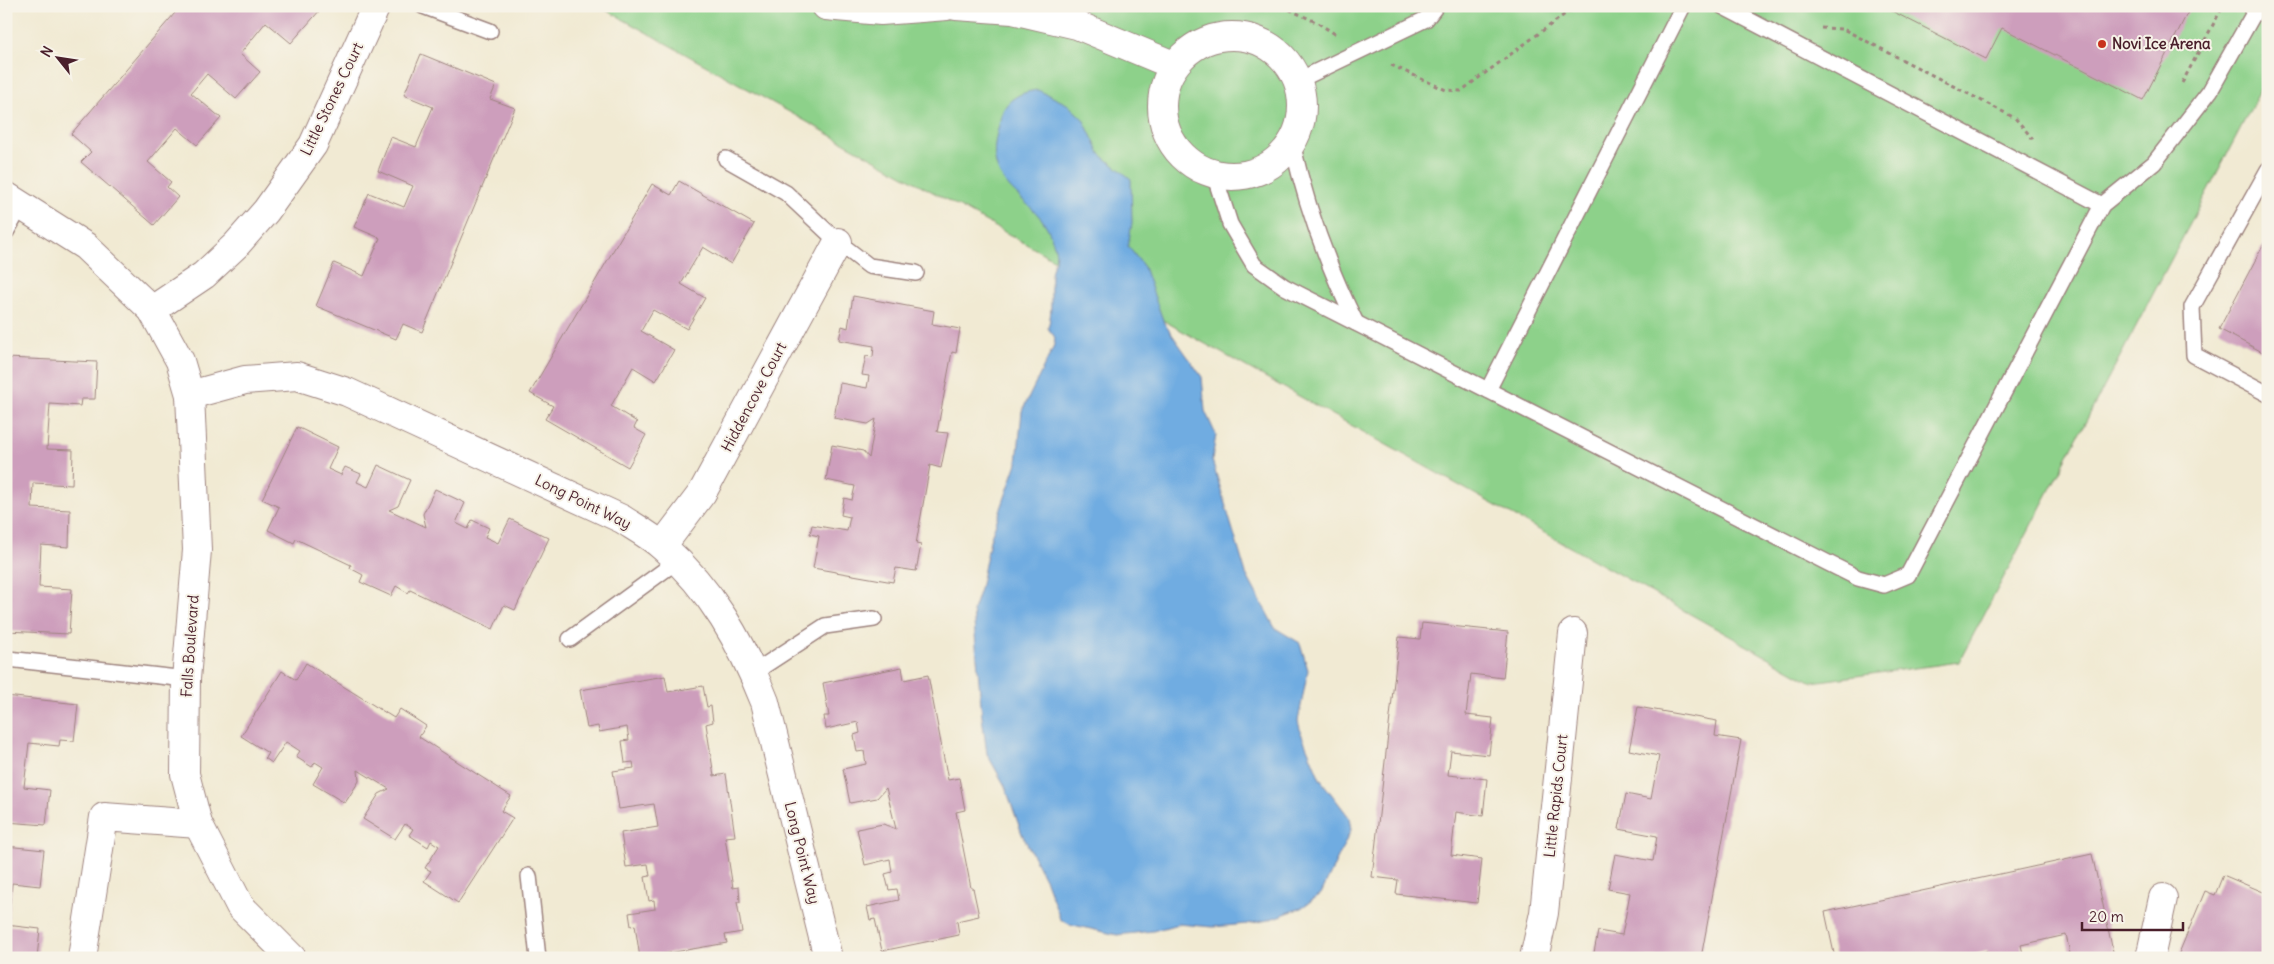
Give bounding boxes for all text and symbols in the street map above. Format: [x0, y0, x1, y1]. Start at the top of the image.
north arrow [32, 32, 82, 82]
place label: Novi Ice Arena [2112, 34, 2211, 53]
marker: Novi Ice Arena [2096, 38, 2108, 50]
street label: Little Stones Court [296, 39, 367, 158]
text: N [37, 43, 57, 60]
street label: Hiddencove Court [717, 339, 790, 455]
street label: Long Point Way [532, 470, 635, 533]
street label: Falls Boulevard [176, 594, 203, 698]
street label: Little Rapids Court [1540, 733, 1571, 859]
street label: Long Point Way [781, 800, 824, 906]
scale bar [2082, 899, 2183, 931]
text: 20 m [2089, 907, 2124, 926]

